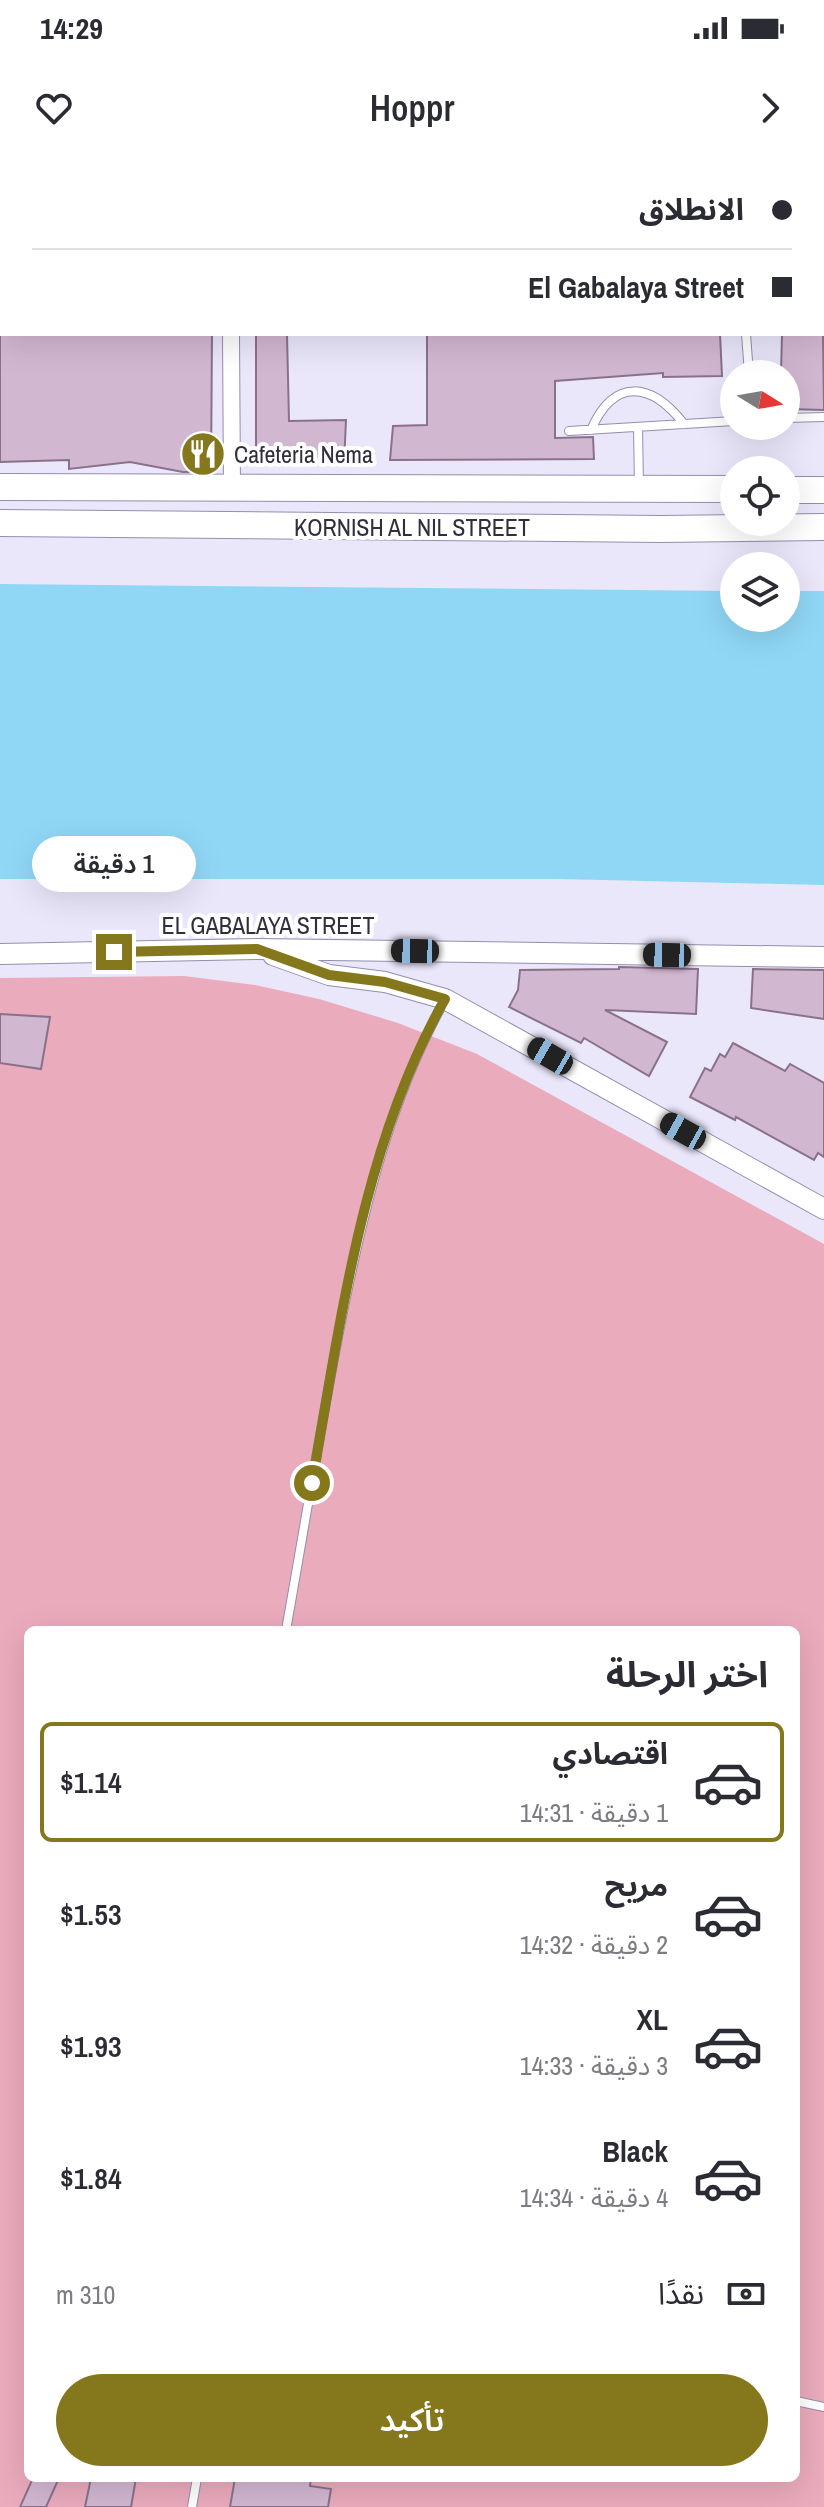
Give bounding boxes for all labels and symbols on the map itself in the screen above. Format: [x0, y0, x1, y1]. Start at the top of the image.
north arrow [720, 360, 800, 440]
restaurant icon: Cafeteria Nema [179, 430, 227, 478]
place label: Cafeteria Nema [234, 438, 373, 470]
street label: KORNISH AL NIL STREET [294, 511, 530, 543]
callout: 1 دقيقة [32, 836, 196, 892]
street label: EL GABALAYA STREET [162, 909, 375, 941]
route end [96, 934, 132, 970]
car [391, 939, 439, 963]
car [643, 943, 691, 967]
car [523, 1034, 577, 1078]
car [656, 1109, 710, 1153]
route start [294, 1465, 330, 1501]

